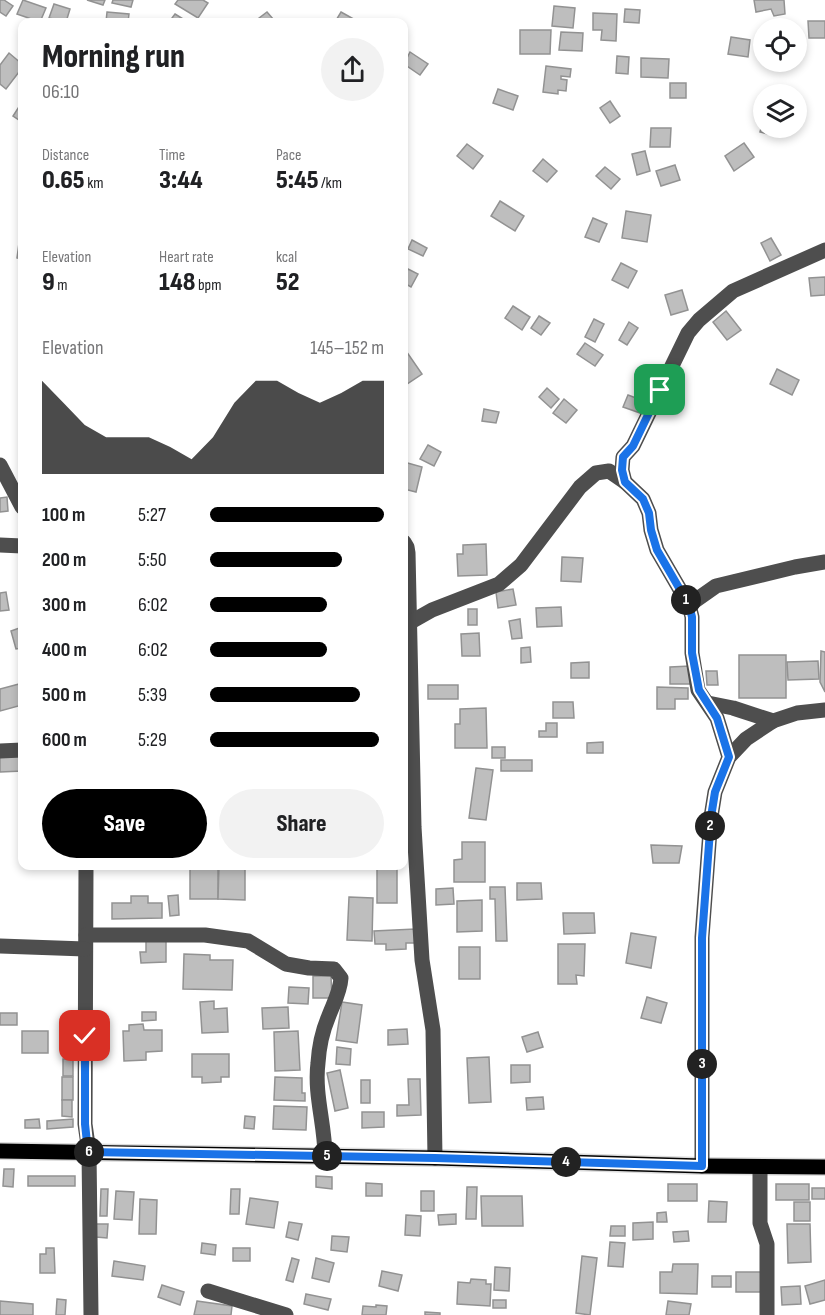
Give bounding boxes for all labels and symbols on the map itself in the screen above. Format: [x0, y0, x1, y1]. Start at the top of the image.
pin [634, 364, 685, 415]
pin: 1 [671, 585, 701, 615]
pin: 2 [695, 811, 725, 841]
pin [59, 1010, 110, 1061]
pin: 3 [687, 1049, 717, 1079]
pin: 6 [74, 1137, 104, 1167]
pin: 5 [312, 1141, 342, 1171]
pin: 4 [551, 1147, 581, 1177]

